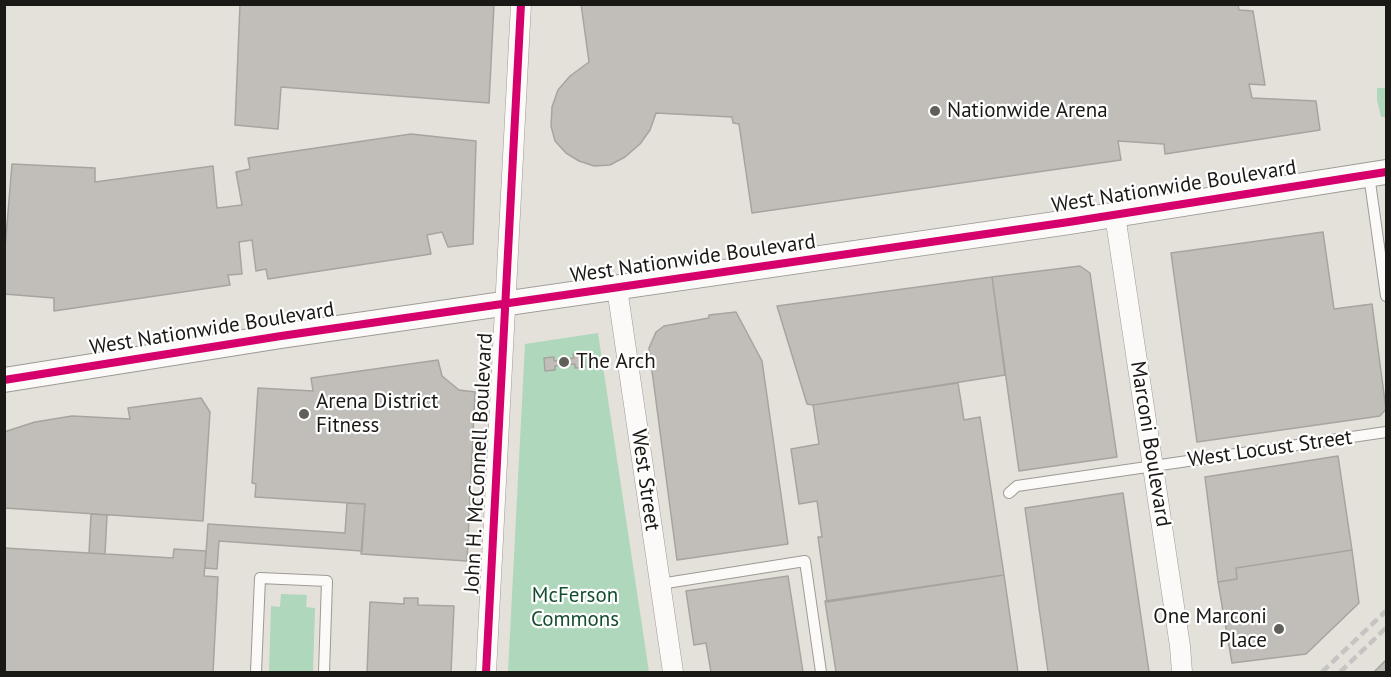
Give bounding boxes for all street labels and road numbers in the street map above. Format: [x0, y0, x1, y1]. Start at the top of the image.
street label: West Nationwide Boulevard [1050, 155, 1298, 219]
street label: West Nationwide Boulevard [569, 229, 817, 289]
street label: West Nationwide Boulevard [88, 297, 336, 361]
street label: John H. McConnell Boulevard [460, 332, 498, 594]
street label: Marconi Boulevard [1124, 359, 1176, 529]
street label: West Locust Street [1186, 425, 1354, 473]
street label: West Street [625, 428, 665, 532]

